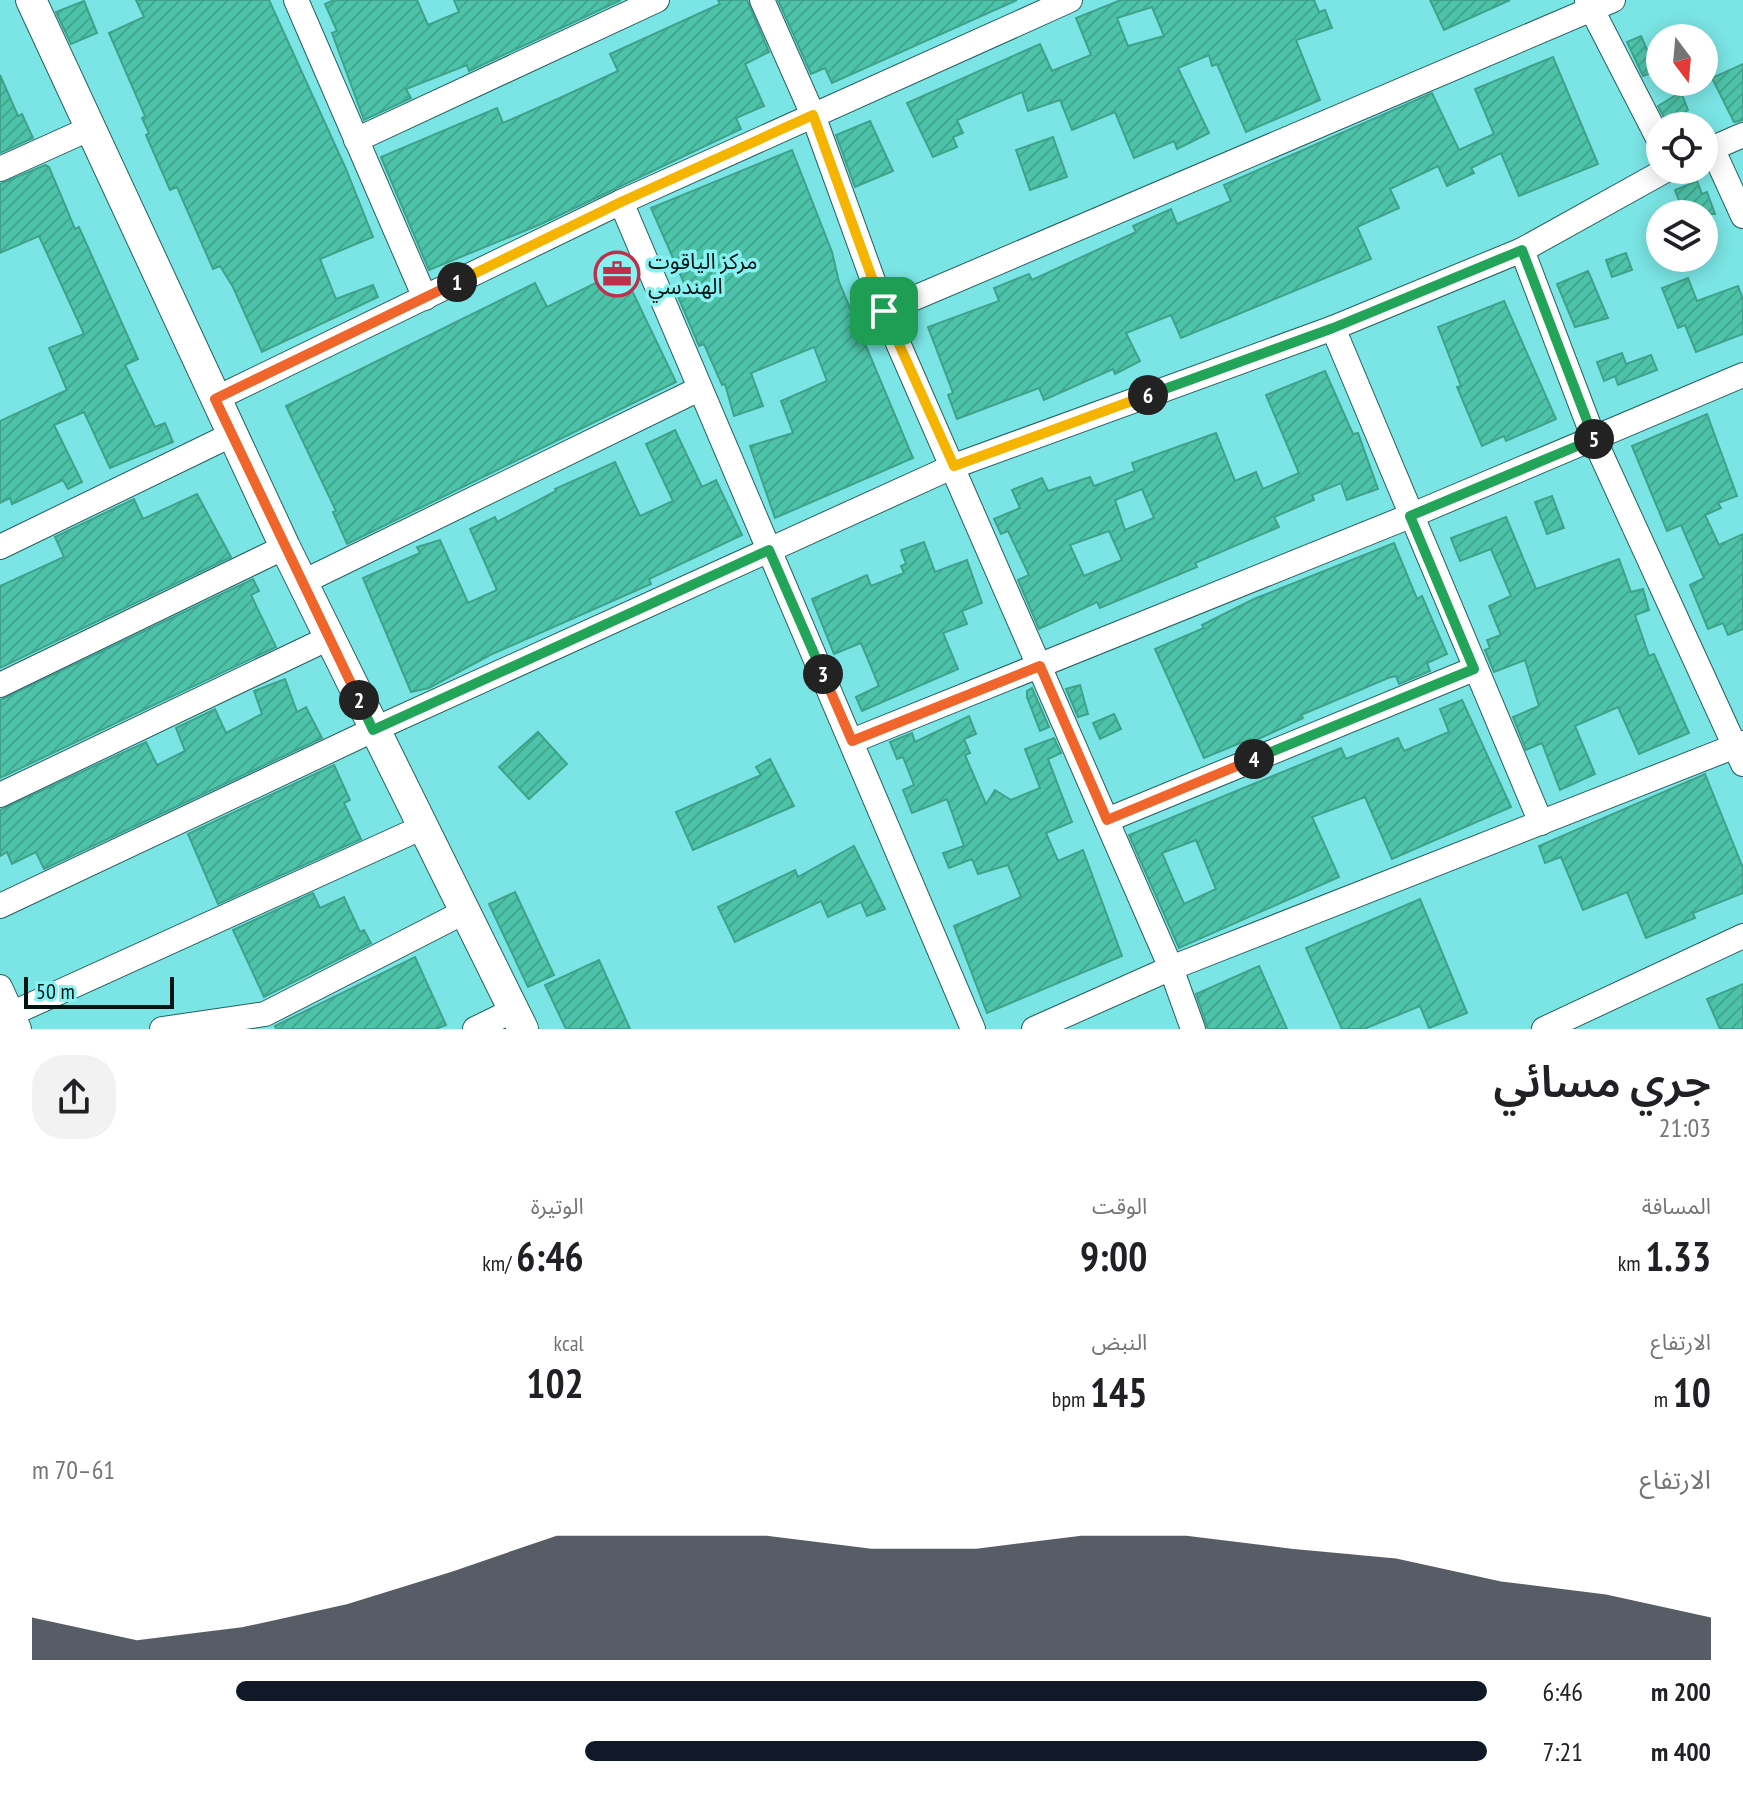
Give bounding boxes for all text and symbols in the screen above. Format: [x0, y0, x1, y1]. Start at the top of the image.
north arrow [1646, 24, 1718, 96]
map controls [1646, 24, 1718, 272]
button: locate [1646, 112, 1718, 184]
button: layers [1646, 200, 1718, 272]
place label: مركز الياقوت الهندسي [648, 247, 757, 303]
office icon: مركز الياقوت الهندسي [593, 250, 641, 298]
pin: 1 [437, 262, 477, 302]
text: 1 [452, 268, 462, 296]
pin [850, 277, 918, 345]
icon: arrive [862, 289, 906, 333]
pin: 6 [1128, 375, 1168, 415]
text: 6 [1143, 381, 1153, 409]
pin: 5 [1574, 419, 1614, 459]
text: 5 [1589, 425, 1599, 453]
pin: 3 [803, 654, 843, 694]
text: 3 [818, 660, 828, 688]
pin: 2 [339, 680, 379, 720]
text: 2 [354, 686, 364, 714]
pin: 4 [1234, 739, 1274, 779]
text: 4 [1249, 745, 1259, 773]
scale bar [24, 973, 174, 1009]
text: 50 m [36, 977, 75, 1005]
text: جري مسائي [1493, 1052, 1711, 1109]
button: share [32, 1055, 116, 1139]
text: 21:03 [1659, 1111, 1711, 1144]
text: الوتيرة [531, 1192, 584, 1220]
text: الوقت [1092, 1192, 1147, 1220]
text: المسافة [1642, 1192, 1711, 1220]
text: 6:46 [516, 1230, 584, 1282]
text: 9:00 [1080, 1230, 1147, 1282]
text: 1.33 [1645, 1230, 1711, 1282]
text: /km [482, 1249, 516, 1277]
text: km [1618, 1249, 1645, 1277]
text: النبض [1092, 1328, 1147, 1356]
text: الارتفاع [1651, 1328, 1711, 1356]
text: kcal [554, 1329, 584, 1357]
text: 102 [526, 1357, 584, 1409]
text: 145 [1090, 1366, 1147, 1418]
text: 10 [1673, 1366, 1711, 1418]
text: bpm [1052, 1385, 1090, 1413]
text: m [1654, 1385, 1673, 1413]
text: 61–70 m [32, 1453, 115, 1486]
text: الارتفاع [1640, 1463, 1711, 1496]
text: 6:46 [1543, 1675, 1583, 1708]
text: 200 m [1651, 1675, 1711, 1708]
text: 7:21 [1543, 1735, 1583, 1768]
text: 400 m [1651, 1735, 1711, 1768]

